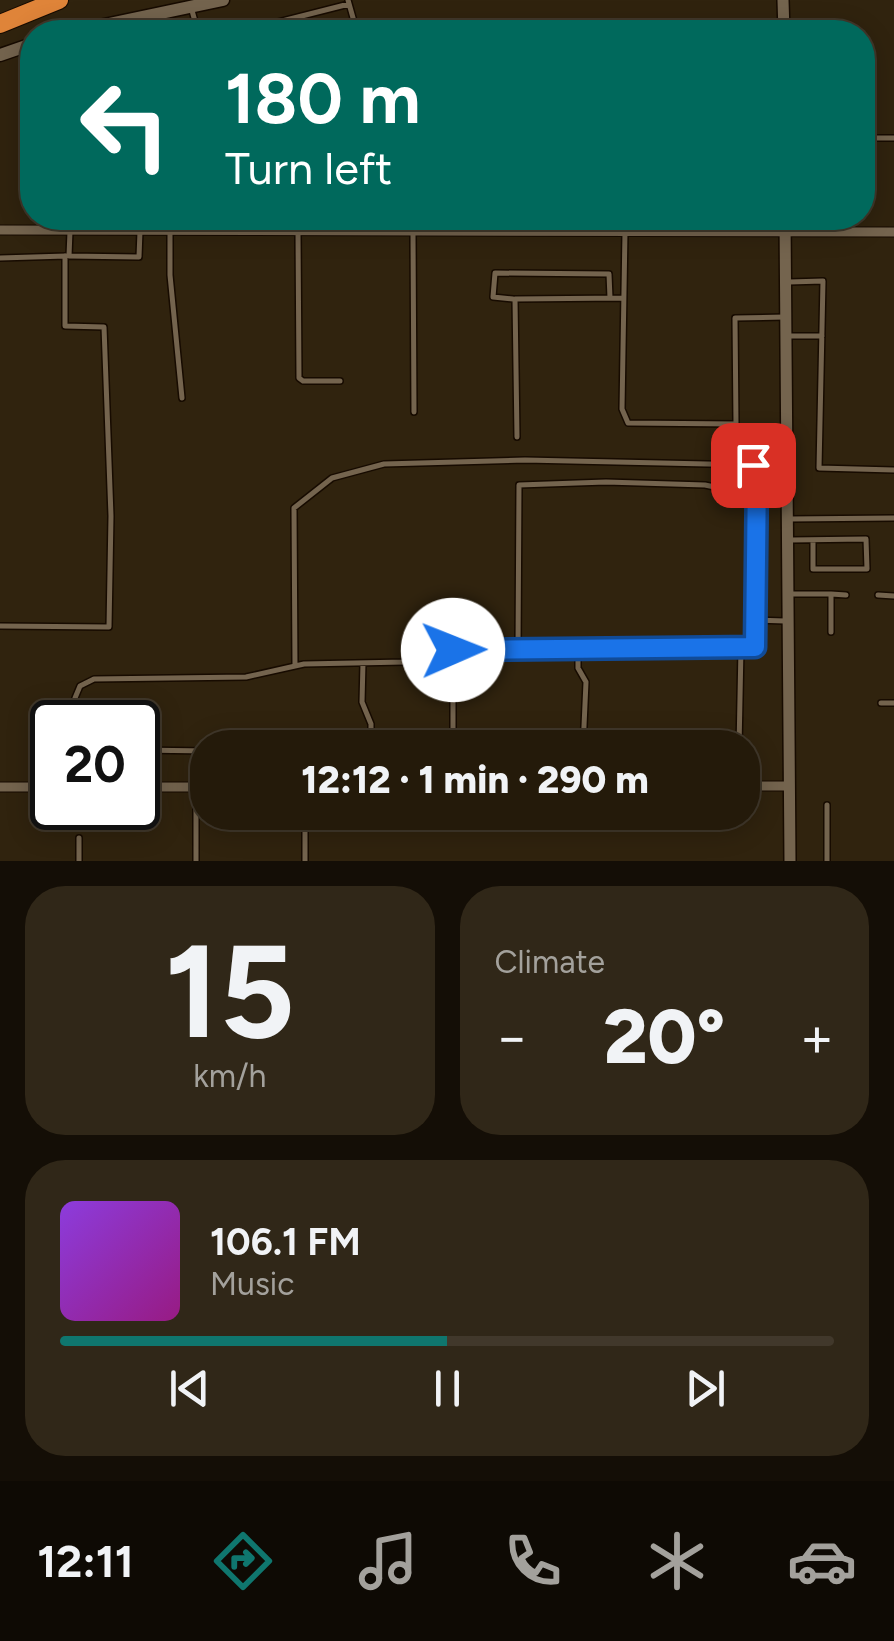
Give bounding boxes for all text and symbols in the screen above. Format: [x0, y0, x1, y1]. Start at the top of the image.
text: 180 m [225, 56, 420, 141]
icon: left [60, 60, 190, 190]
text: Turn left [225, 141, 392, 195]
pin [711, 423, 796, 508]
icon: arrive [726, 438, 781, 493]
position arrow [401, 598, 505, 702]
speed limit sign: 20 [30, 700, 160, 830]
text: 12:12 · 1 min · 290 m [301, 757, 649, 803]
text: 15 [165, 914, 295, 1070]
text: Climate [495, 943, 605, 981]
text: 20° [603, 992, 725, 1082]
text: − [495, 1004, 529, 1070]
text: + [800, 1004, 834, 1070]
text: km/h [193, 1057, 266, 1095]
text: 106.1 FM [210, 1219, 361, 1265]
text: Music [210, 1265, 295, 1303]
icon: previous [162, 1361, 217, 1416]
icon: pause [420, 1361, 475, 1416]
icon: next [678, 1361, 733, 1416]
icon: directions [208, 1526, 278, 1596]
icon: music [353, 1526, 423, 1596]
icon: phone [498, 1526, 568, 1596]
icon: climate [642, 1526, 712, 1596]
icon: car [787, 1526, 857, 1596]
text: 12:11 [37, 1534, 134, 1588]

